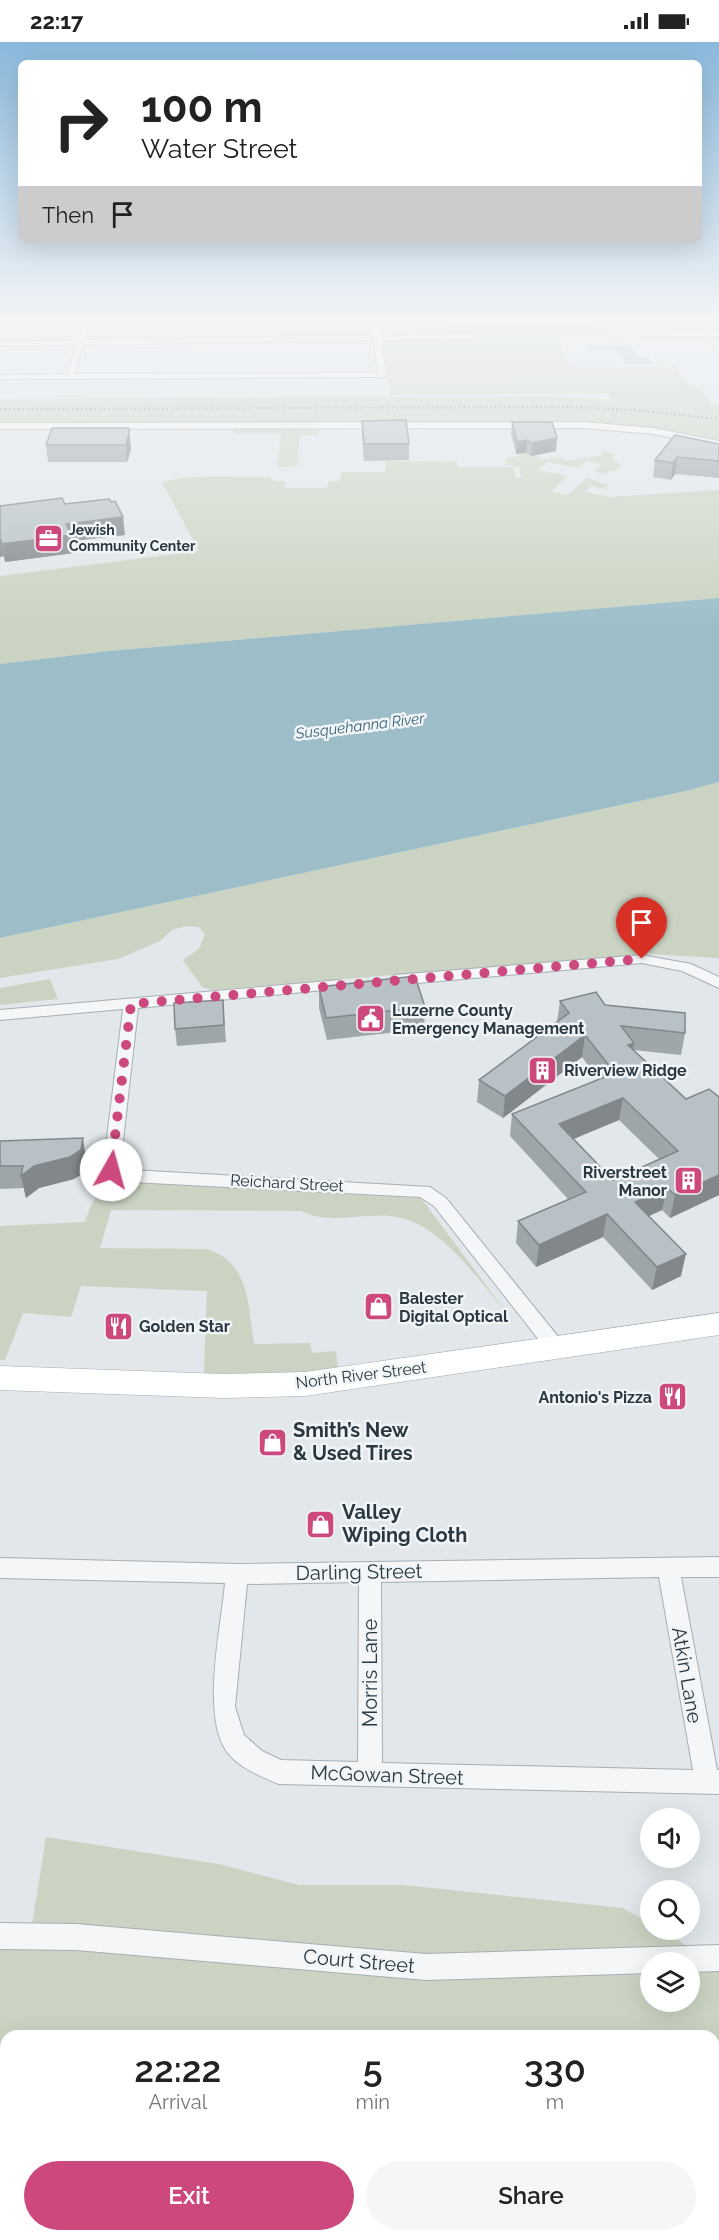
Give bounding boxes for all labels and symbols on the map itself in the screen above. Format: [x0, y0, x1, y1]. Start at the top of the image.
office icon: Jewish Community Center [32, 522, 64, 554]
place label: Jewish Community Center [69, 522, 196, 554]
water label: Susquehanna River [294, 709, 426, 743]
pin [616, 897, 667, 959]
place label: Luzerne County Emergency Management [392, 1001, 584, 1038]
public building icon: Luzerne County Emergency Management [355, 1003, 387, 1035]
building icon: Riverview Ridge [527, 1054, 559, 1086]
place label: Riverview Ridge [564, 1061, 687, 1080]
position arrow [79, 1138, 143, 1202]
place label: Riverstreet Manor [583, 1163, 667, 1200]
building icon: Riverstreet Manor [672, 1165, 704, 1197]
street label: Reichard Street [230, 1171, 345, 1195]
place label: Balester Digital Optical [399, 1289, 509, 1326]
shop icon: Balester Digital Optical [362, 1291, 394, 1323]
restaurant icon: Golden Star [102, 1310, 134, 1342]
place label: Golden Star [139, 1317, 230, 1336]
street label: North River Street [295, 1357, 428, 1392]
restaurant icon: Antonio's Pizza [657, 1381, 689, 1413]
place label: Antonio's Pizza [538, 1388, 652, 1407]
place label: Smith’s New & Used Tires [293, 1418, 413, 1465]
shop icon: Smith’s New & Used Tires [256, 1426, 288, 1458]
place label: Valley Wiping Cloth [342, 1500, 467, 1547]
shop icon: Valley Wiping Cloth [305, 1508, 337, 1540]
street label: Darling Street [296, 1559, 423, 1585]
street label: Morris Lane [358, 1619, 382, 1727]
street label: Atkin Lane [667, 1625, 707, 1725]
street label: McGowan Street [310, 1760, 464, 1790]
street label: Court Street [302, 1944, 416, 1978]

